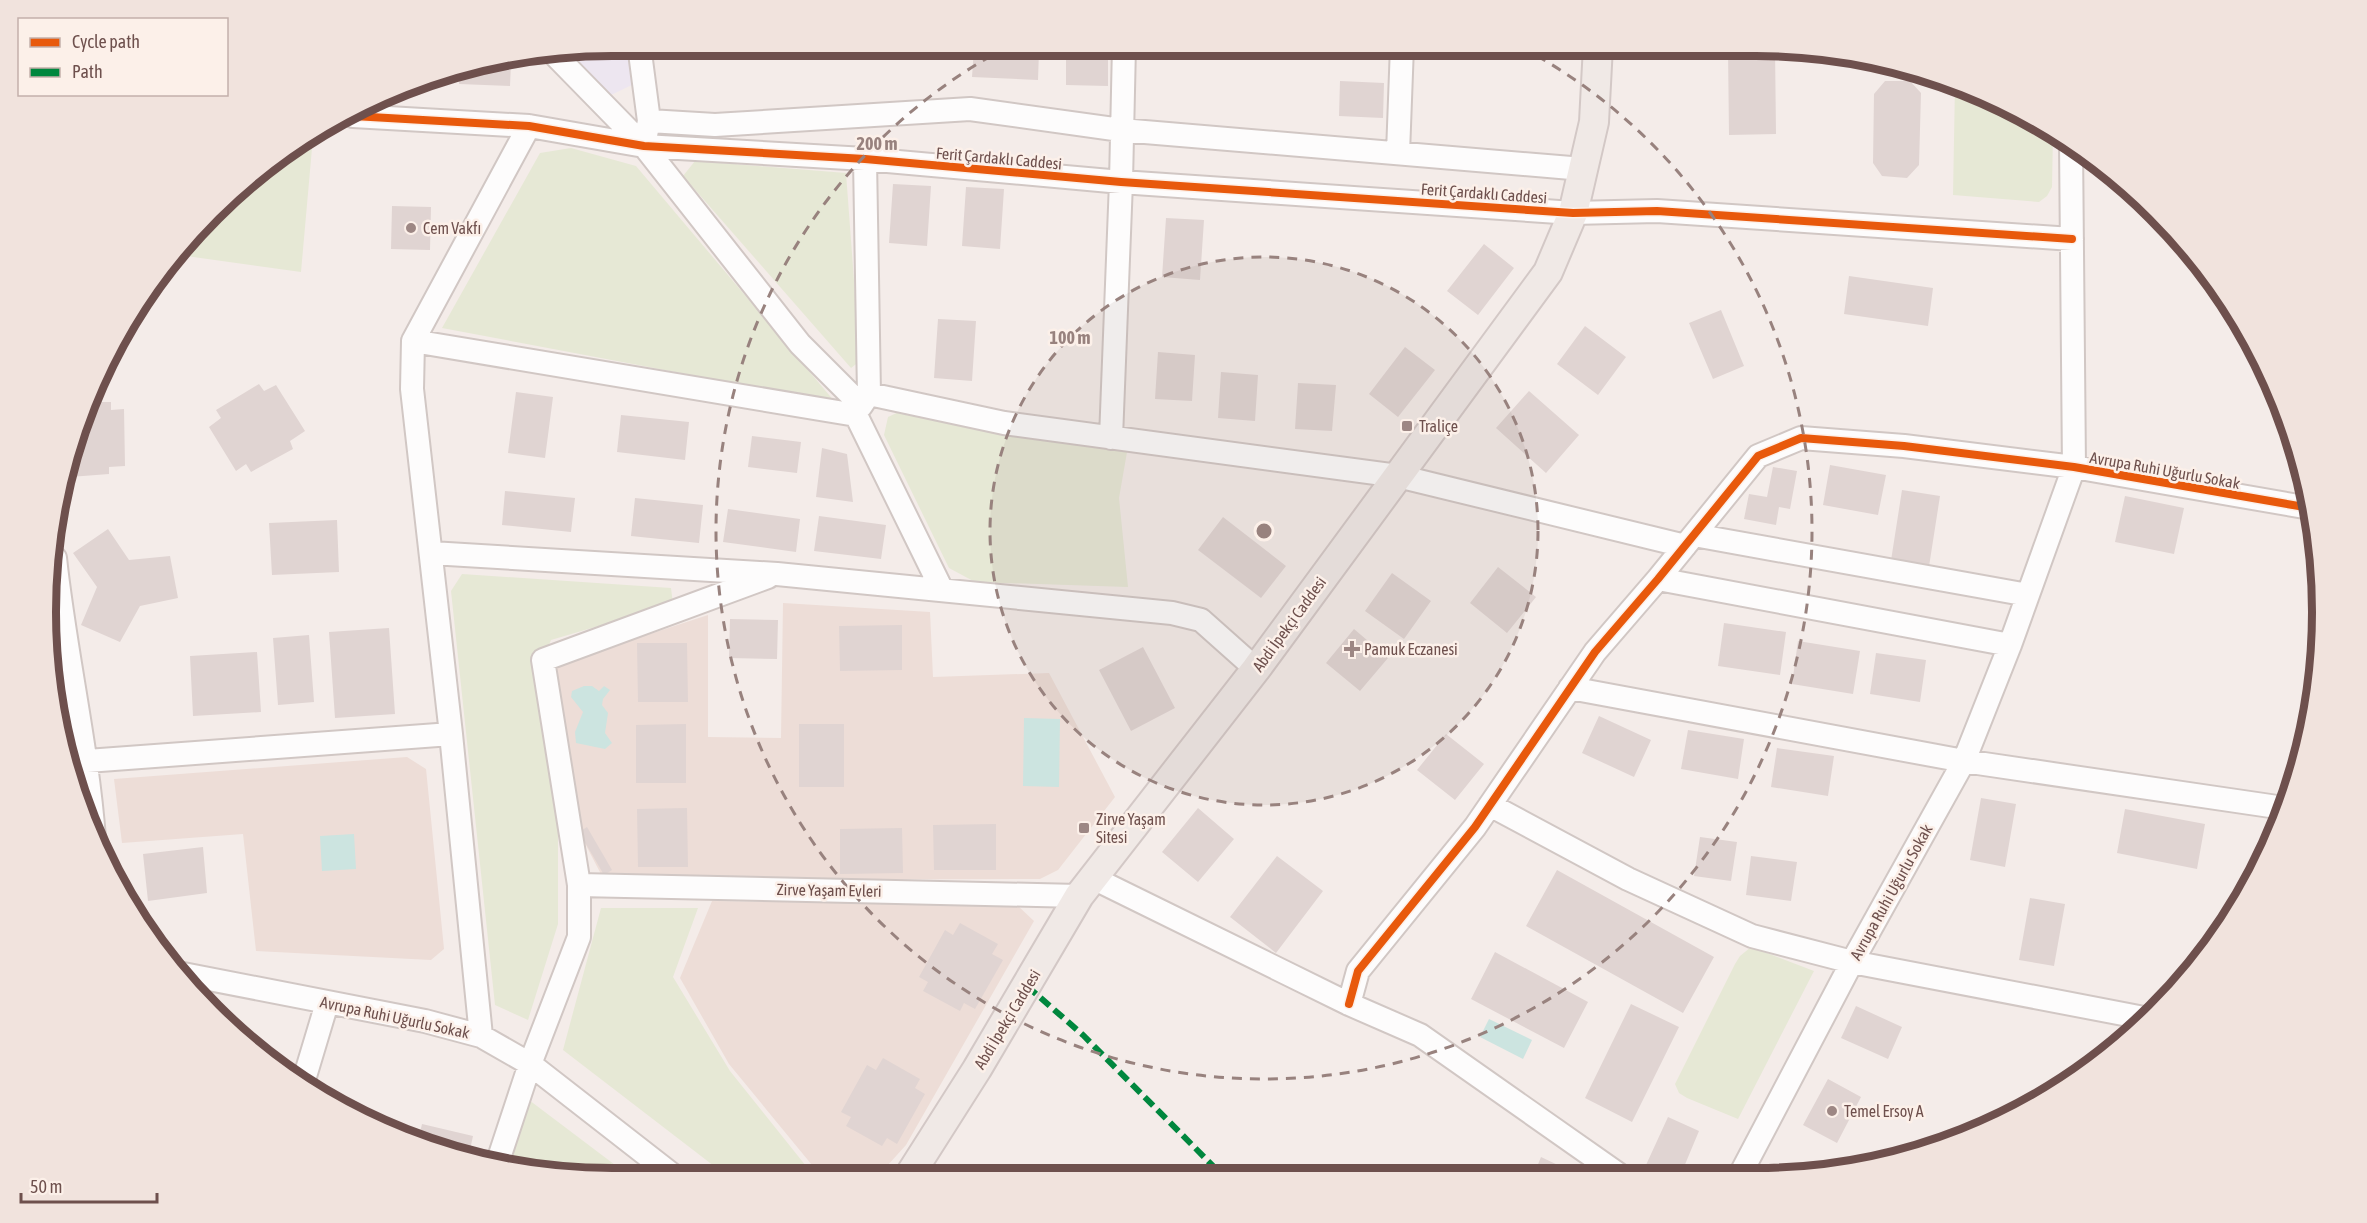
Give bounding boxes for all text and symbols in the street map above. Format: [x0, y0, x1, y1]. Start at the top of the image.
legend [18, 18, 228, 96]
text: Cycle path [72, 31, 140, 52]
text: Path [72, 61, 103, 82]
text: 200 m [857, 133, 897, 154]
street label: Ferit Çardaklı Caddesi [935, 144, 1063, 173]
street label: Ferit Çardaklı Caddesi [1420, 180, 1548, 207]
place label: Cem Vakfı [423, 219, 481, 237]
marker: Cem Vakfı [404, 221, 418, 235]
text: 100 m [1050, 327, 1090, 348]
place label: Traliçe [1419, 417, 1458, 436]
marker: Traliçe [1400, 419, 1414, 433]
street label: Avrupa Ruhi Uğurlu Sokak [2088, 448, 2241, 493]
centre of rings [1254, 521, 1274, 541]
street label: Abdi İpekçi Caddesi [1249, 573, 1330, 675]
place label: Pamuk Eczanesi [1364, 640, 1458, 658]
marker: Pamuk Eczanesi [1345, 642, 1359, 656]
place label: Zirve Yaşam Sitesi [1096, 810, 1166, 846]
marker: Zirve Yaşam Sitesi [1077, 821, 1091, 835]
street label: Avrupa Ruhi Uğurlu Sokak [1846, 821, 1937, 963]
street label: Zirve Yaşam Evleri [776, 880, 882, 901]
street label: Abdi İpekçi Caddesi [970, 966, 1045, 1072]
street label: Avrupa Ruhi Uğurlu Sokak [319, 992, 471, 1043]
place label: Temel Ersoy A [1844, 1102, 1924, 1121]
marker: Temel Ersoy A [1825, 1104, 1839, 1118]
scale bar [21, 1166, 158, 1204]
text: 50 m [30, 1176, 62, 1197]

